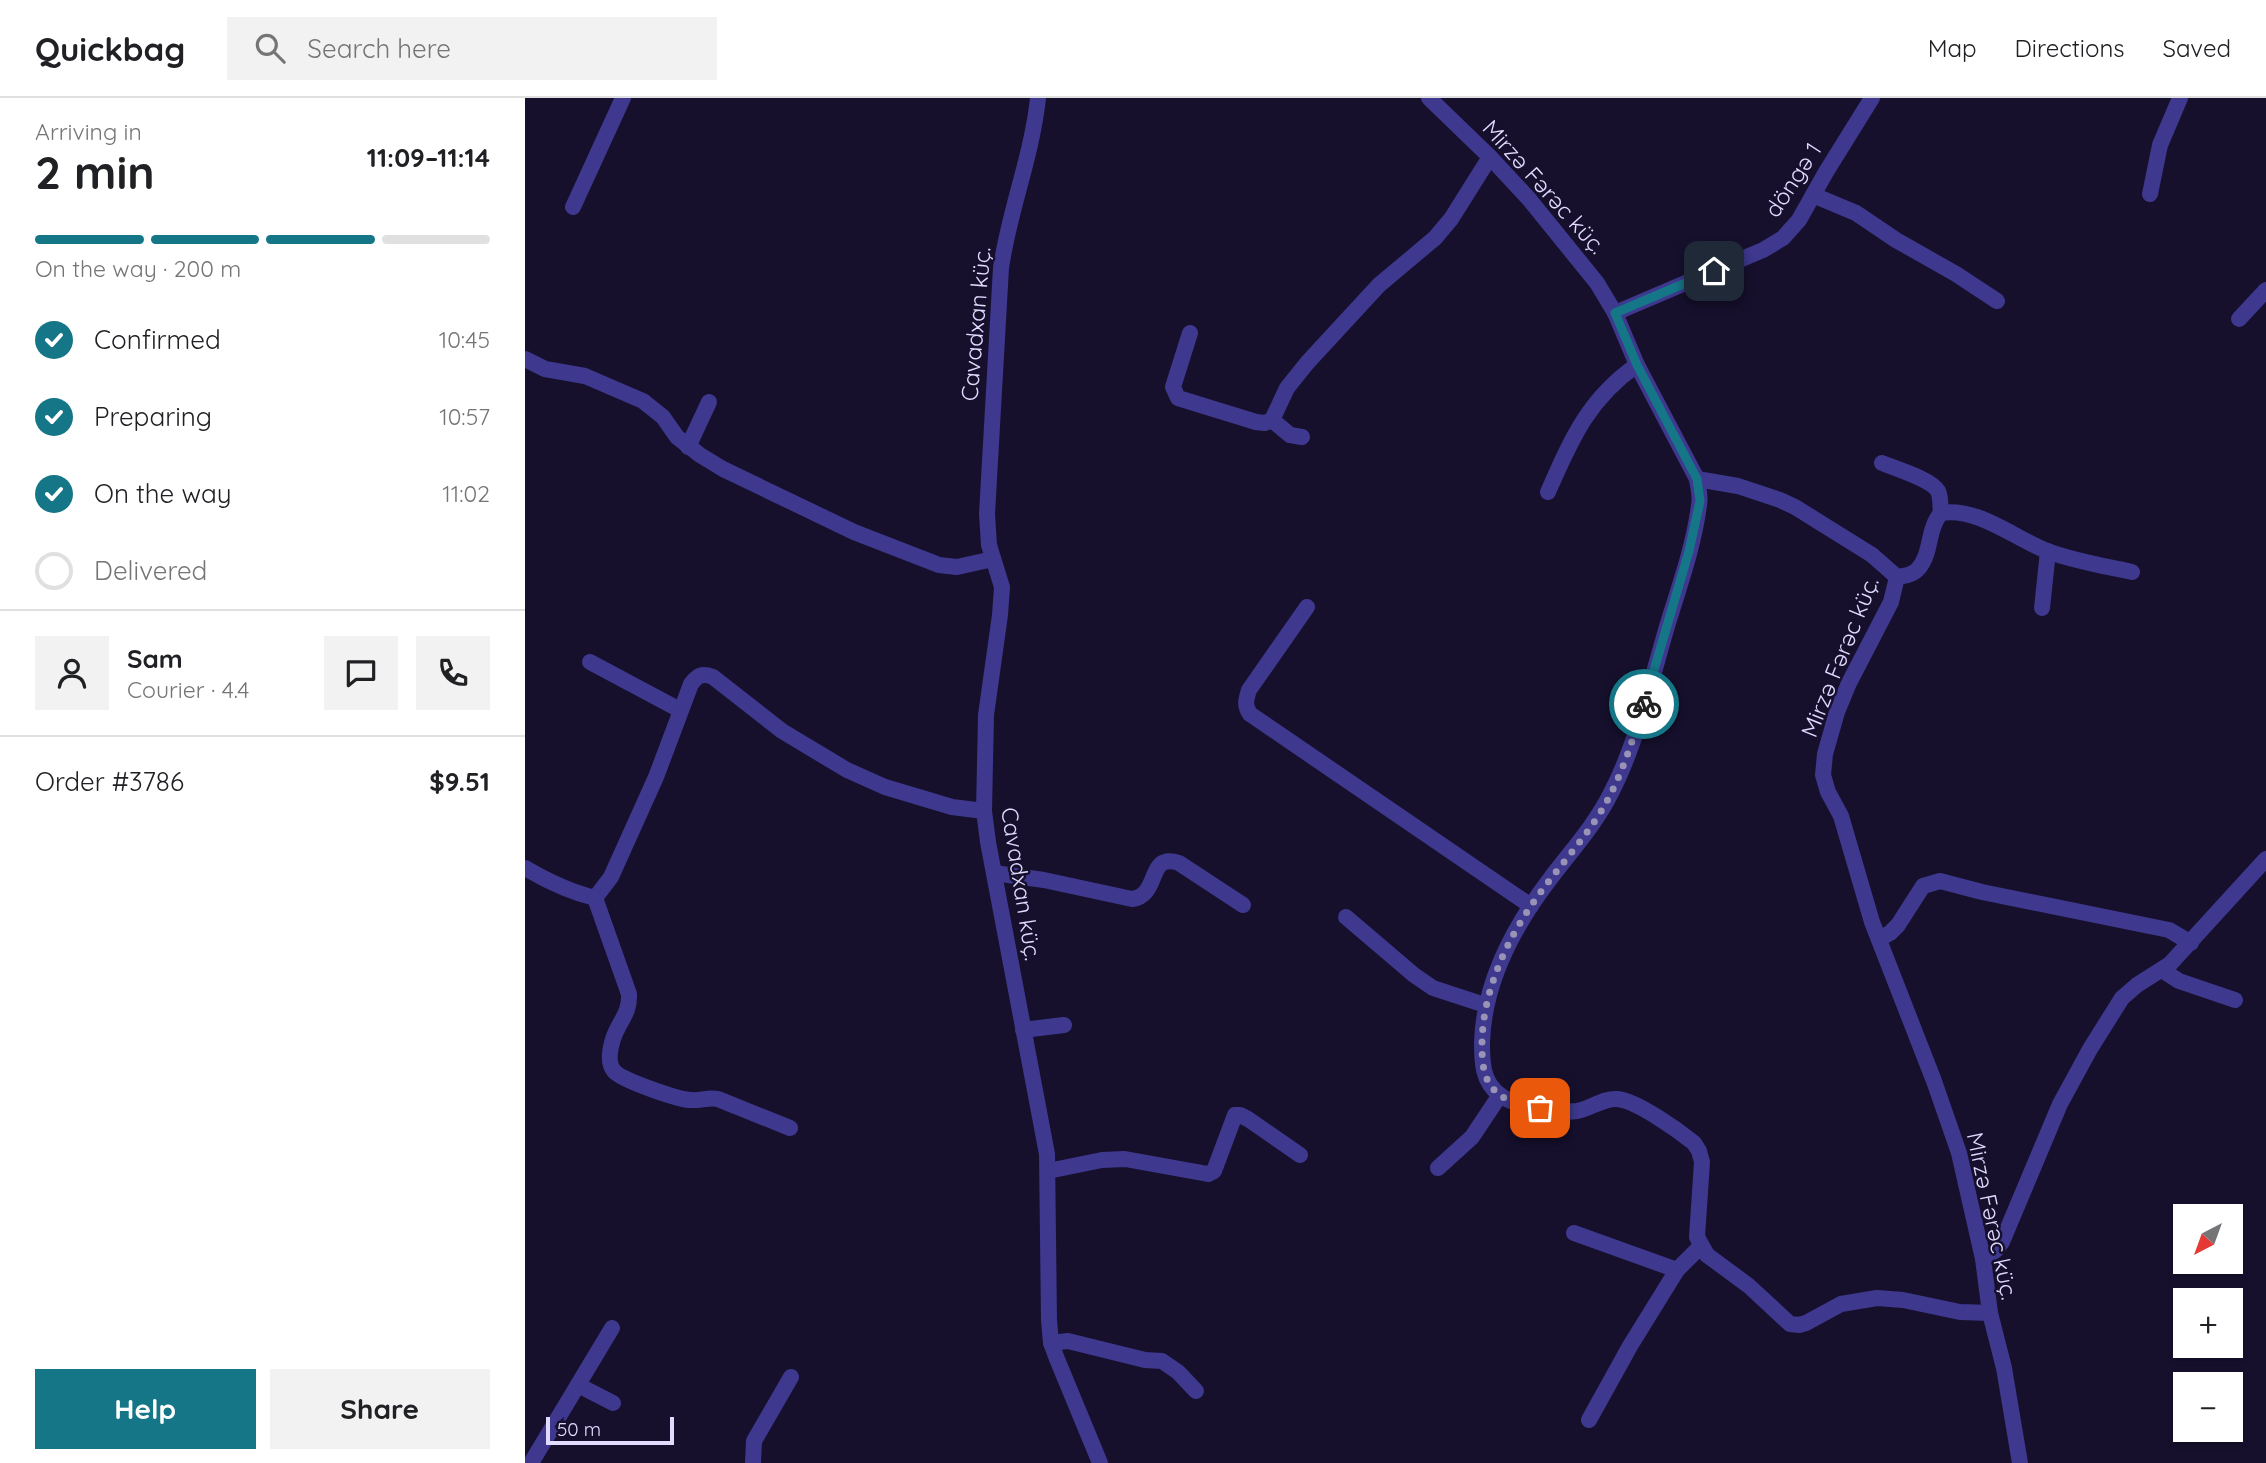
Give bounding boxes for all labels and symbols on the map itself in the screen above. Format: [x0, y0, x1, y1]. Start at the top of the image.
street label: Mirzə Fərəc küç. [1477, 114, 1612, 260]
street label: döngə 1 [1758, 137, 1827, 223]
pin [1684, 241, 1744, 301]
street label: Cavadxan küç. [954, 246, 997, 402]
street label: Mirzə Fərəc küç. [1794, 572, 1885, 741]
courier [1609, 669, 1679, 739]
street label: Cavadxan küç. [995, 805, 1048, 963]
pin [1510, 1078, 1570, 1138]
street label: Mirzə Fərəc küç. [1961, 1129, 2024, 1302]
north arrow [2173, 1204, 2243, 1274]
scale bar [546, 1414, 674, 1446]

